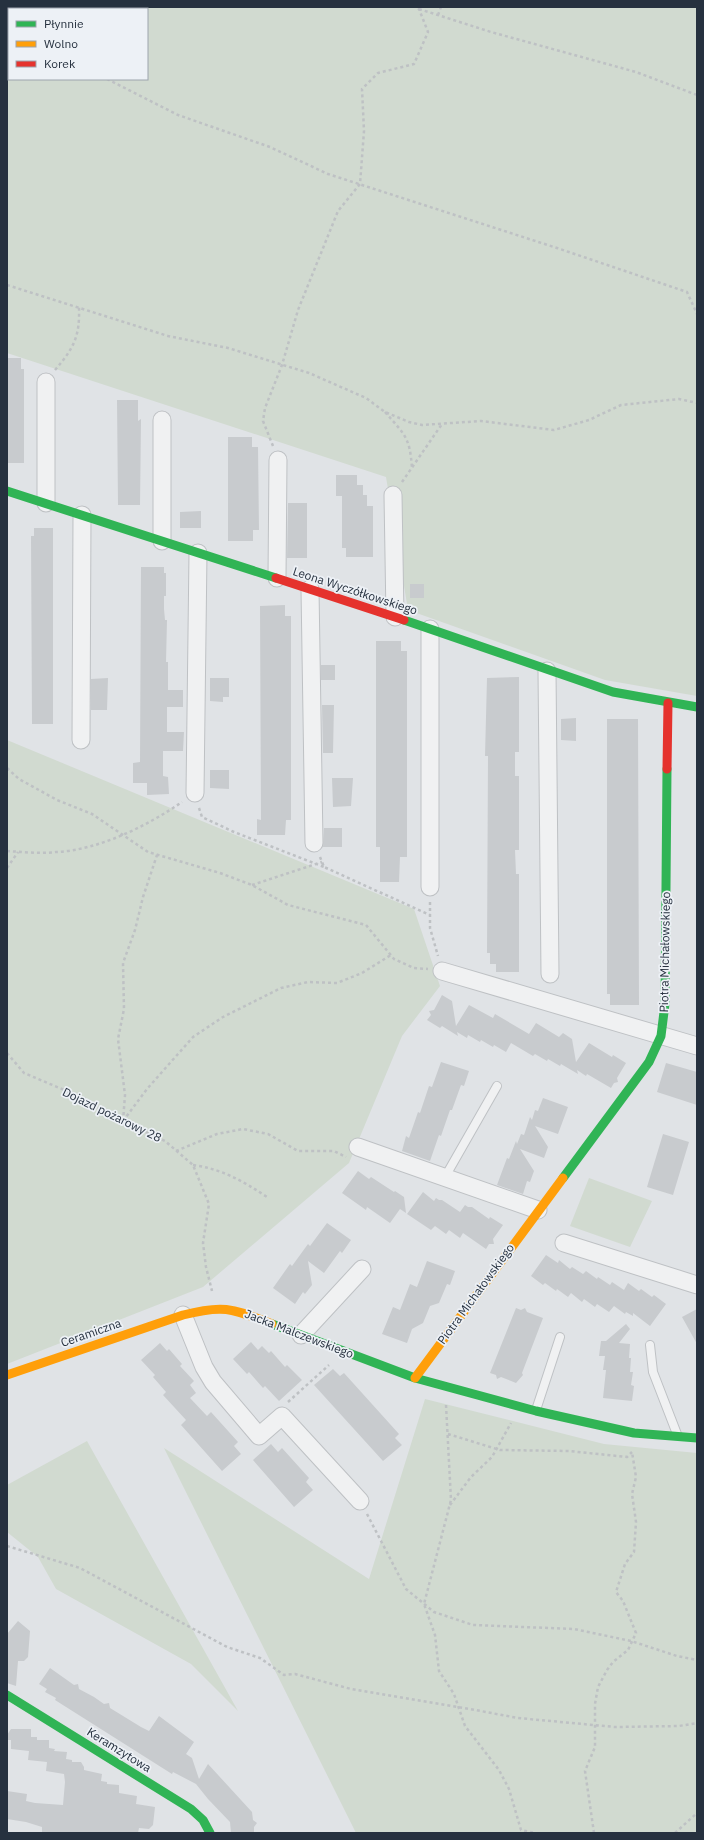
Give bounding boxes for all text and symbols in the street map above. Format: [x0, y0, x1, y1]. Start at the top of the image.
legend [8, 8, 148, 80]
text: Płynnie [44, 16, 84, 31]
text: Wolno [44, 36, 78, 51]
text: Korek [44, 56, 76, 71]
street label: Leona Wyczółkowskiego [291, 563, 420, 618]
street label: Piotra Michałowskiego [656, 891, 673, 1012]
street label: Dojazd pożarowy 28 [60, 1084, 164, 1145]
street label: Piotra Michałowskiego [434, 1240, 517, 1347]
street label: Jacka Malczewskiego [243, 1306, 356, 1361]
street label: Ceramiczna [59, 1315, 124, 1350]
street label: Keramzytowa [84, 1724, 155, 1776]

